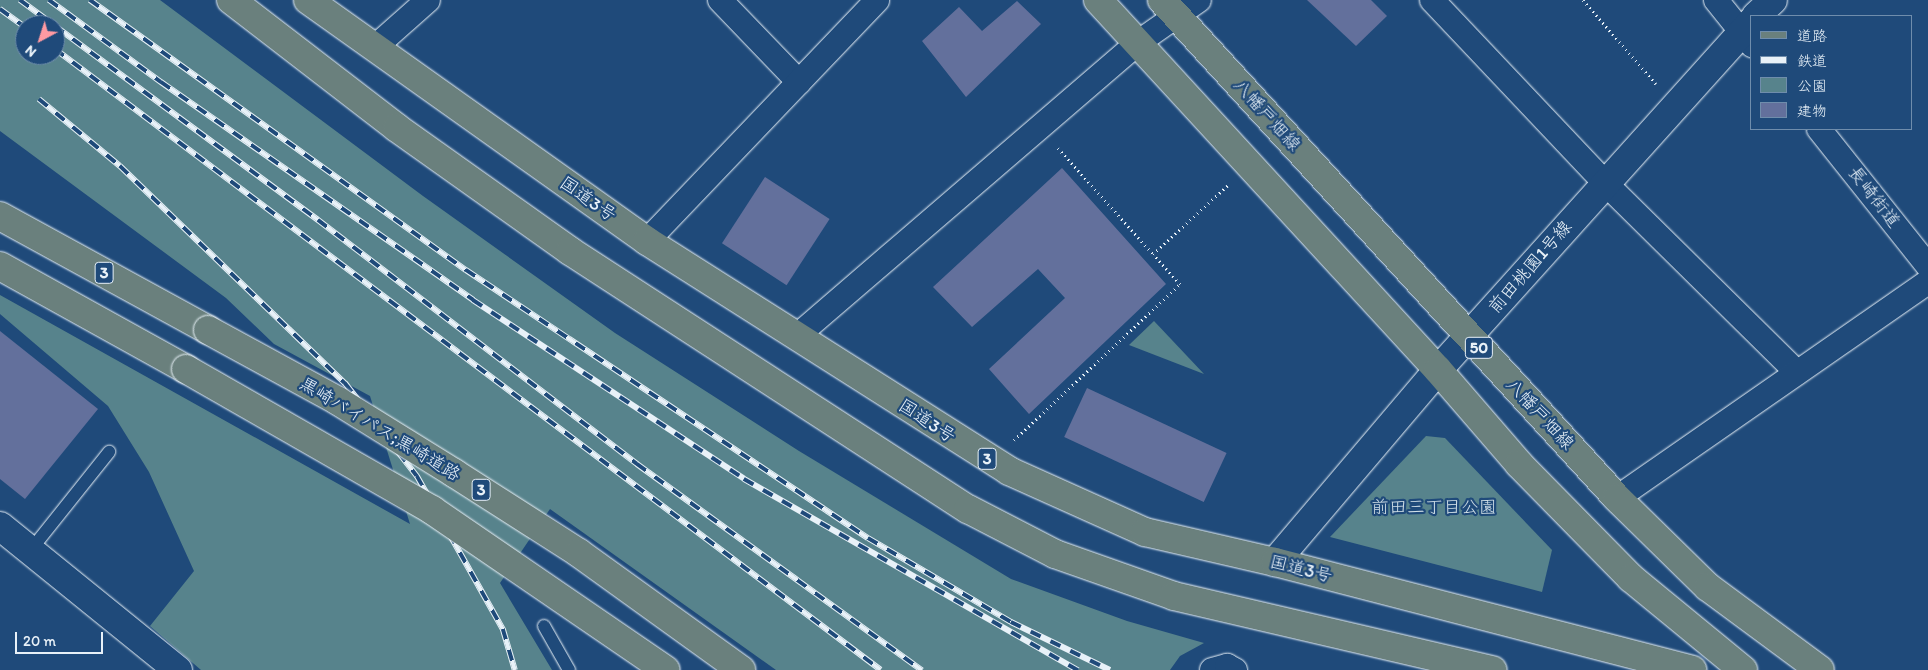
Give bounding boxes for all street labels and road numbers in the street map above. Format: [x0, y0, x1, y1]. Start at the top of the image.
street label: 八幡戸畑線 [1229, 74, 1305, 156]
street label: 長崎街道 [1843, 162, 1905, 232]
street label: 国道3号 [556, 172, 620, 226]
street label: 前田桃園1号線 [1484, 216, 1576, 318]
road number: 3 [94, 260, 114, 286]
road number: 50 [1464, 334, 1494, 362]
street label: 黒崎バイパス;黒崎道路 [295, 372, 465, 486]
street label: 八幡戸畑線 [1501, 374, 1579, 454]
street label: 国道3号 [894, 395, 960, 447]
road number: 3 [977, 446, 997, 472]
road number: 3 [471, 476, 491, 504]
street label: 国道3号 [1267, 551, 1335, 587]

